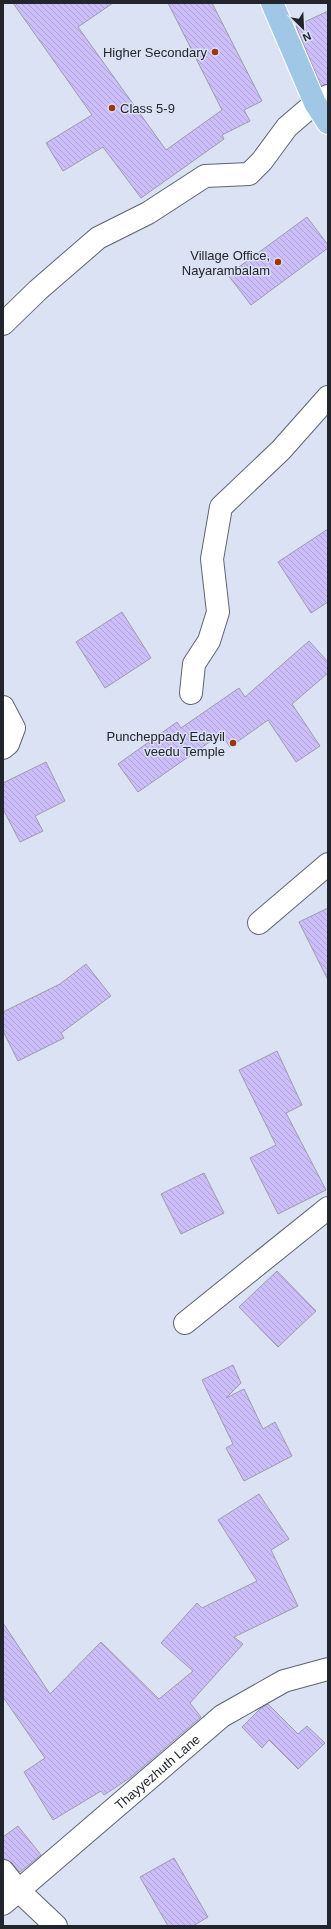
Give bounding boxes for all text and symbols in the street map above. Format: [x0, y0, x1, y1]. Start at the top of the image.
north arrow [283, 8, 323, 48]
text: N [301, 30, 313, 44]
place label: Higher Secondary [103, 45, 207, 60]
marker: Higher Secondary [210, 47, 220, 57]
place label: Class 5-9 [120, 101, 175, 116]
marker: Class 5-9 [107, 103, 117, 113]
place label: Village Office, Nayarambalam [182, 248, 270, 278]
marker: Village Office, Nayarambalam [273, 257, 283, 267]
place label: Puncheppady Edayil veedu Temple [106, 729, 225, 759]
marker: Puncheppady Edayil veedu Temple [228, 738, 238, 748]
street label: Thayyezhuth Lane [112, 1731, 203, 1812]

